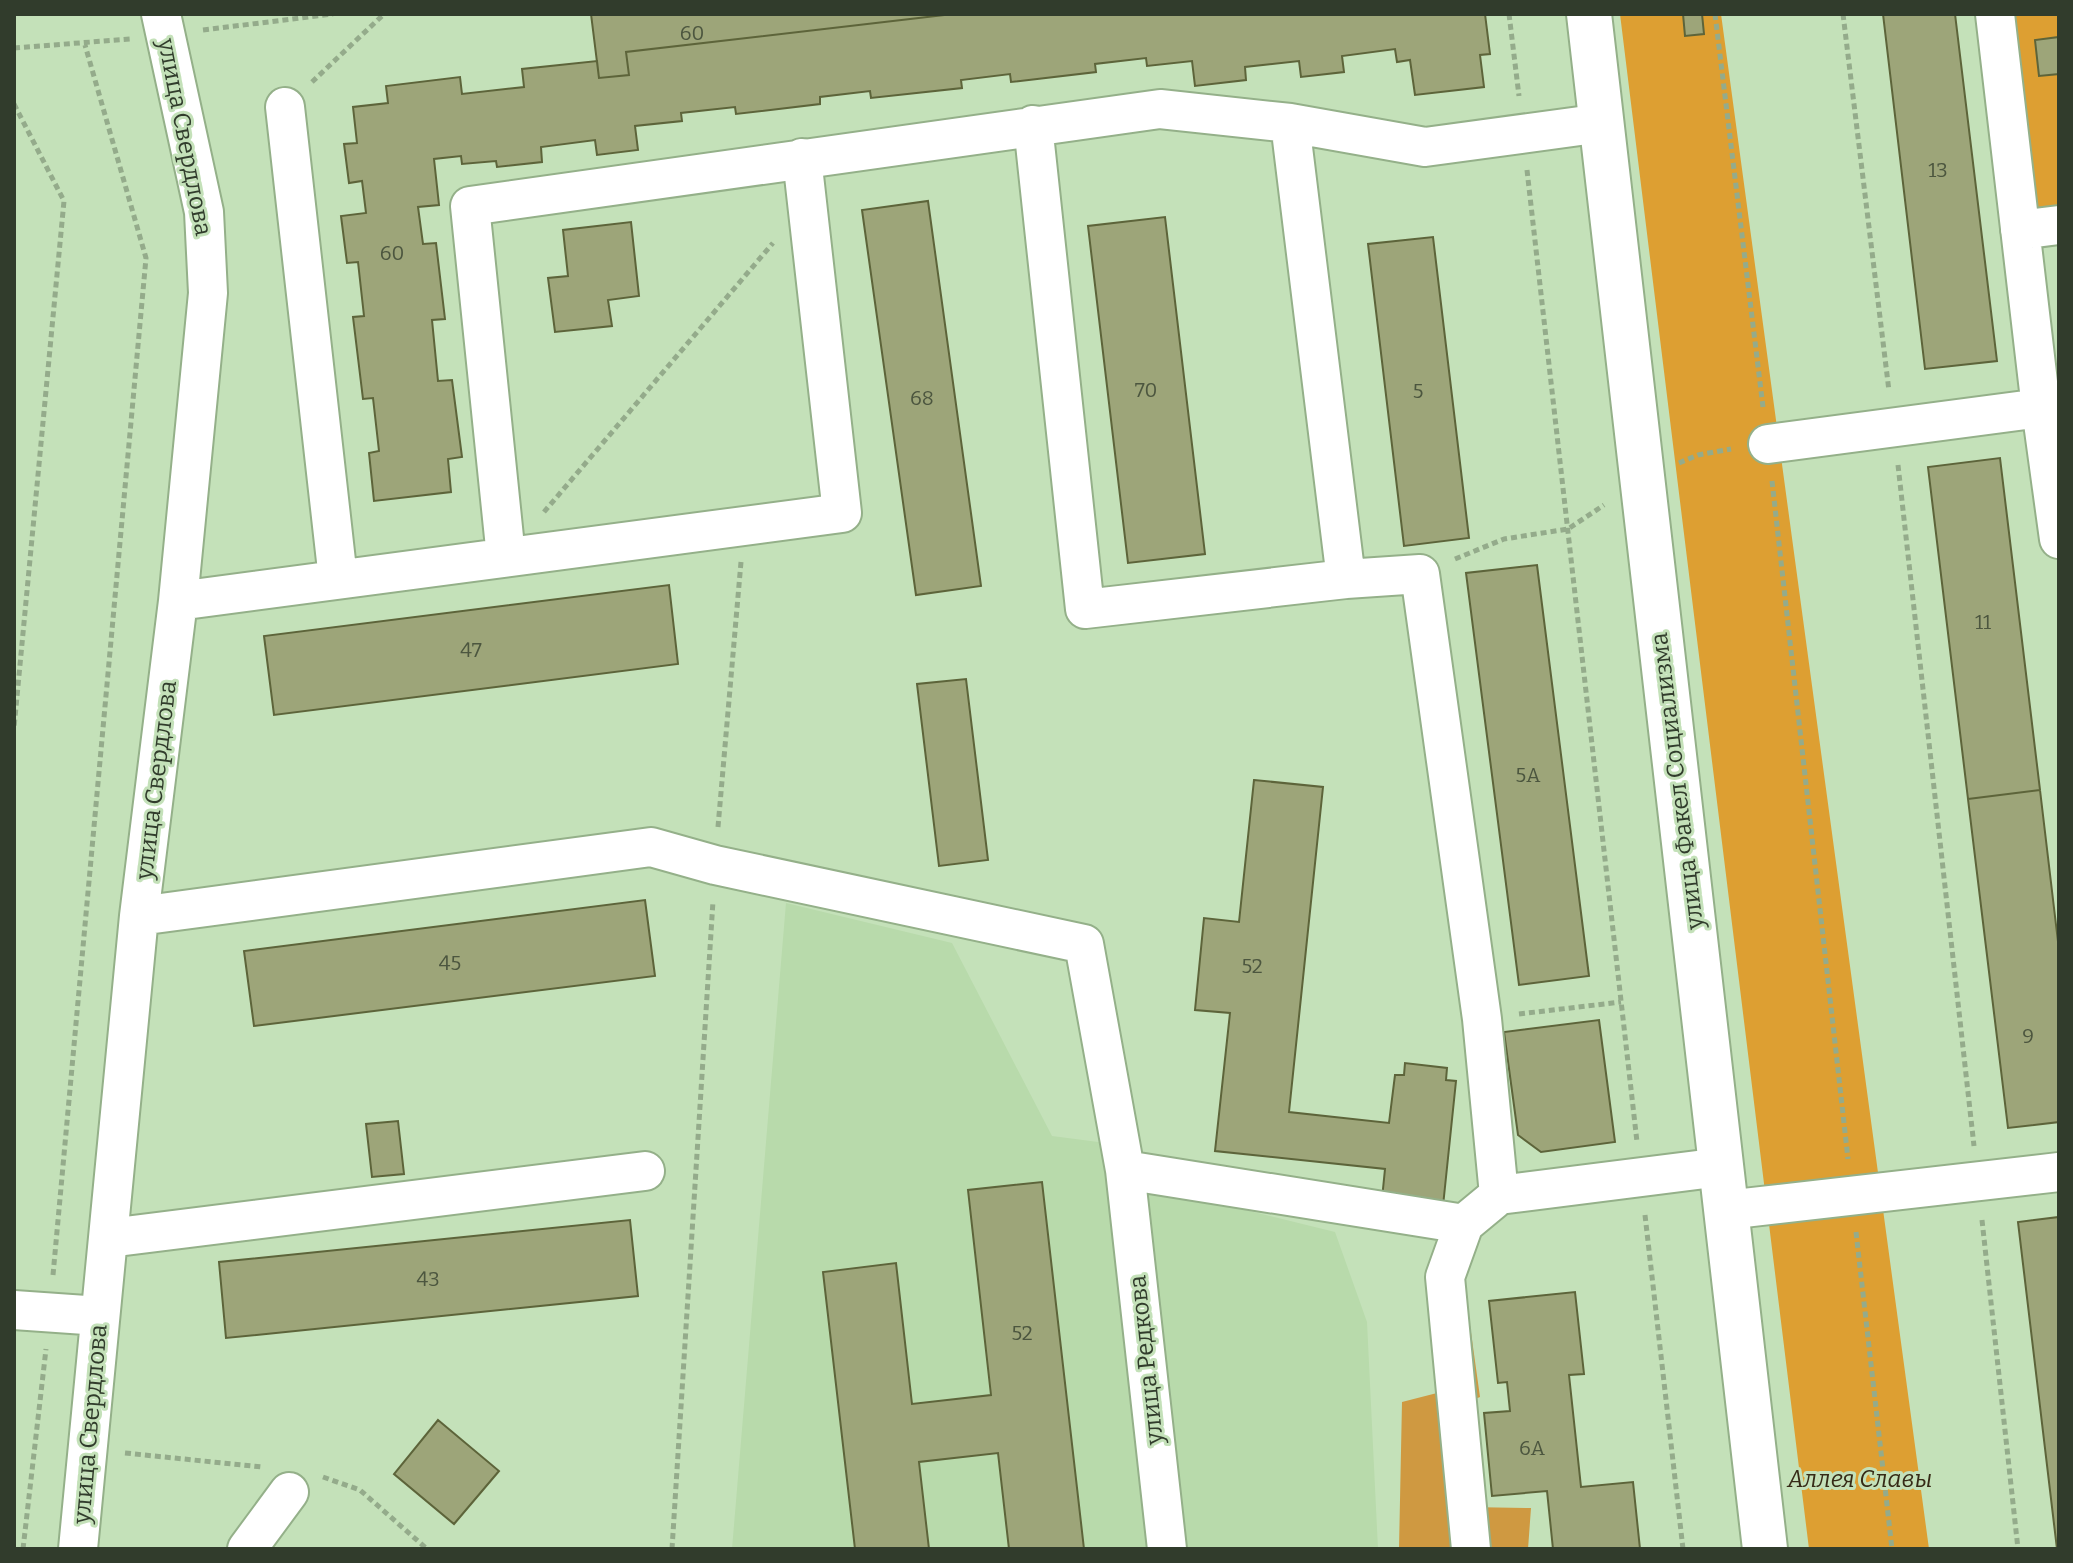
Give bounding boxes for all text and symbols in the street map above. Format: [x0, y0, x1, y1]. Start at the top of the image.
house number: 60 [680, 21, 704, 45]
street label: улица Свердлова [152, 35, 218, 238]
house number: 13 [1928, 158, 1948, 182]
house number: 60 [380, 241, 404, 265]
house number: 70 [1135, 378, 1157, 402]
house number: 5 [1413, 379, 1423, 403]
house number: 68 [910, 386, 934, 410]
house number: 11 [1975, 610, 1991, 634]
street label: улица Факел Социализма [1645, 631, 1709, 932]
house number: 47 [460, 638, 482, 662]
street label: улица Свердлова [130, 679, 182, 882]
house number: 5А [1516, 763, 1541, 787]
house number: 45 [439, 951, 461, 975]
house number: 52 [1241, 954, 1263, 978]
house number: 9 [2022, 1024, 2034, 1048]
house number: 43 [416, 1267, 440, 1291]
street label: улица Редкова [1123, 1274, 1169, 1447]
house number: 52 [1011, 1321, 1033, 1345]
street label: улица Свердлова [67, 1323, 113, 1526]
house number: 6А [1519, 1436, 1546, 1460]
park label: Аллея Славы [1786, 1465, 1933, 1493]

